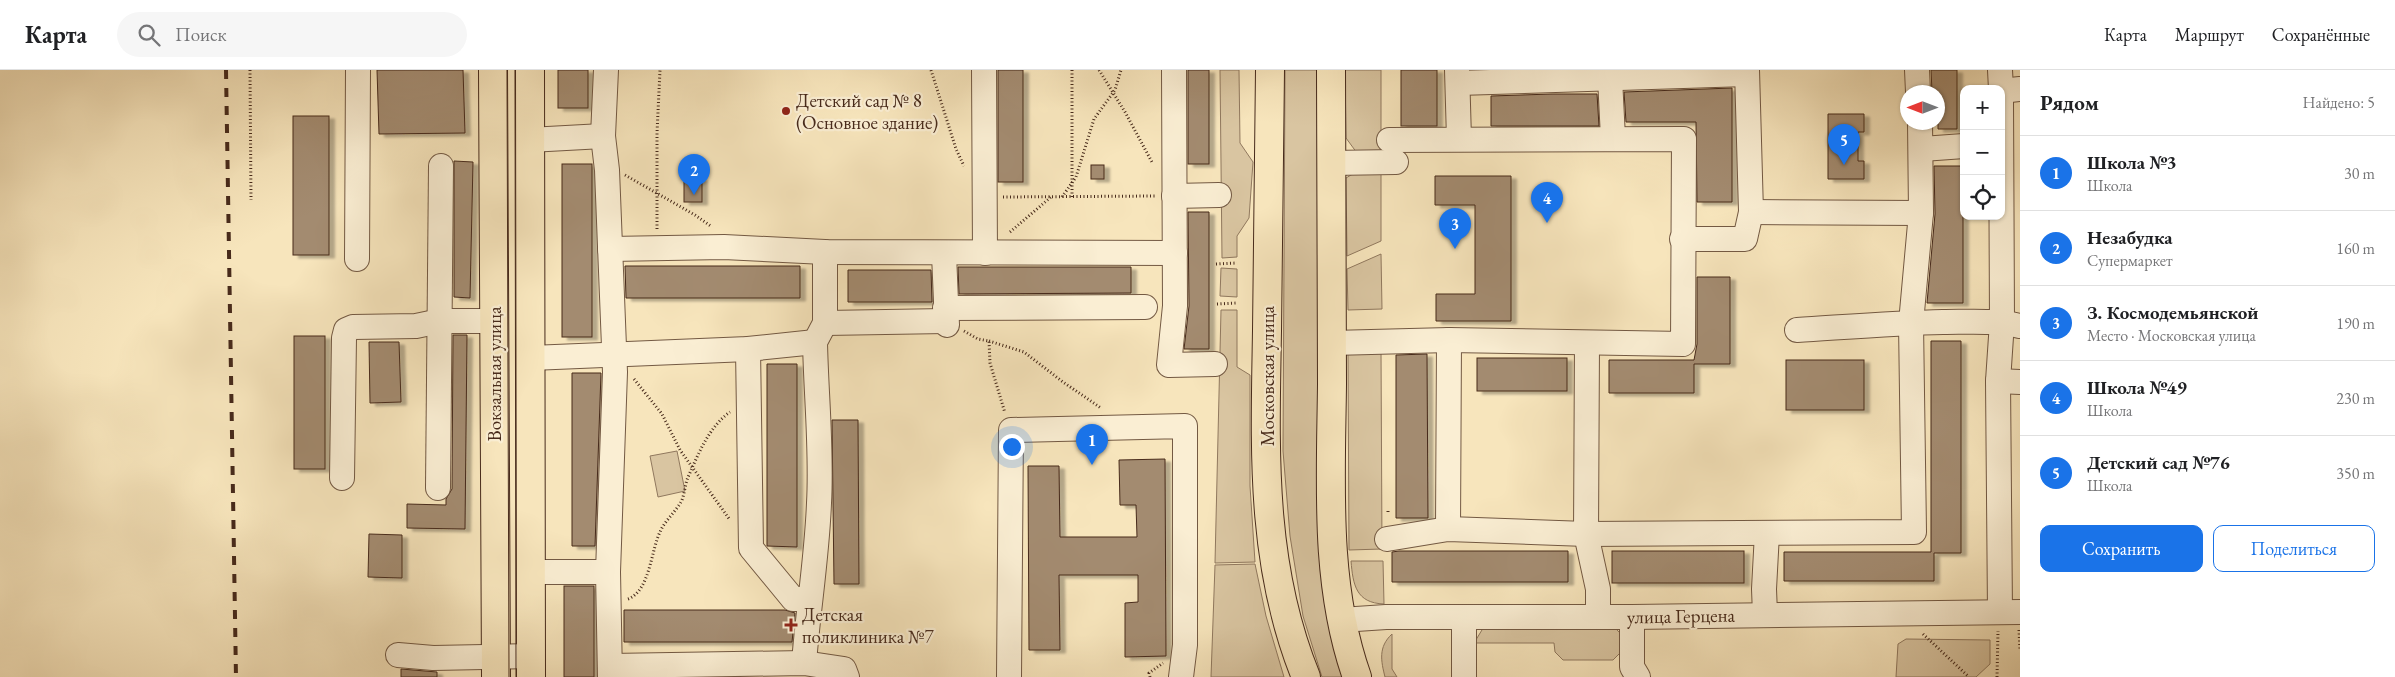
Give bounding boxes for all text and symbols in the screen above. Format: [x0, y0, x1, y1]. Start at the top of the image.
search box [117, 12, 467, 57]
text: Карта [25, 19, 87, 50]
icon: search [135, 21, 163, 49]
text: Поиск [175, 22, 227, 47]
text: Карта [2104, 23, 2147, 46]
text: Маршрут [2175, 23, 2244, 46]
text: Сохранённые [2272, 23, 2370, 46]
north arrow [1900, 85, 1945, 130]
map controls [1960, 85, 2005, 220]
button: + [1960, 85, 2005, 130]
place label: Детский сад № 8 (Основное здание) [796, 88, 938, 135]
text: Рядом [2040, 89, 2099, 116]
text: Найдено: 5 [2303, 92, 2375, 113]
marker: Детский сад № 8 (Основное здание) [780, 105, 792, 117]
pin: 5 [1828, 124, 1860, 165]
button: − [1960, 130, 2005, 175]
text: Школа №3 [2087, 150, 2177, 175]
pin: 2 [678, 154, 710, 195]
text: 1 [2052, 163, 2060, 184]
text: 30 m [2344, 163, 2375, 184]
button: locate [1960, 175, 2005, 220]
text: Школа [2087, 175, 2132, 196]
pin: 4 [1531, 182, 1563, 223]
pin: 3 [1439, 208, 1471, 249]
text: Незабудка [2087, 225, 2172, 250]
text: 2 [2052, 238, 2060, 259]
text: 160 m [2336, 238, 2375, 259]
text: Супермаркет [2087, 250, 2173, 271]
text: З. Космодемьянской [2087, 300, 2258, 325]
street label: Московская улица [1255, 305, 1280, 446]
street label: Вокзальная улица [482, 306, 507, 441]
text: 3 [2052, 313, 2060, 334]
text: 190 m [2336, 313, 2375, 334]
text: Место · Московская улица [2087, 325, 2256, 346]
text: Школа №49 [2087, 375, 2187, 400]
text: 4 [2052, 388, 2060, 409]
text: 230 m [2336, 388, 2375, 409]
text: Школа [2087, 400, 2132, 421]
pin: 1 [1076, 424, 1108, 465]
your location [999, 434, 1025, 460]
text: Детский сад №76 [2087, 450, 2230, 475]
text: 5 [2052, 463, 2060, 484]
text: 350 m [2336, 463, 2375, 484]
text: Школа [2087, 475, 2132, 496]
button: Сохранить [2040, 525, 2203, 572]
button: Поделиться [2213, 525, 2375, 572]
place label: Детская поликлиника №7 [802, 602, 934, 649]
street label: улица Герцена [1627, 603, 1736, 629]
marker: Детская поликлиника №7 [784, 618, 798, 632]

